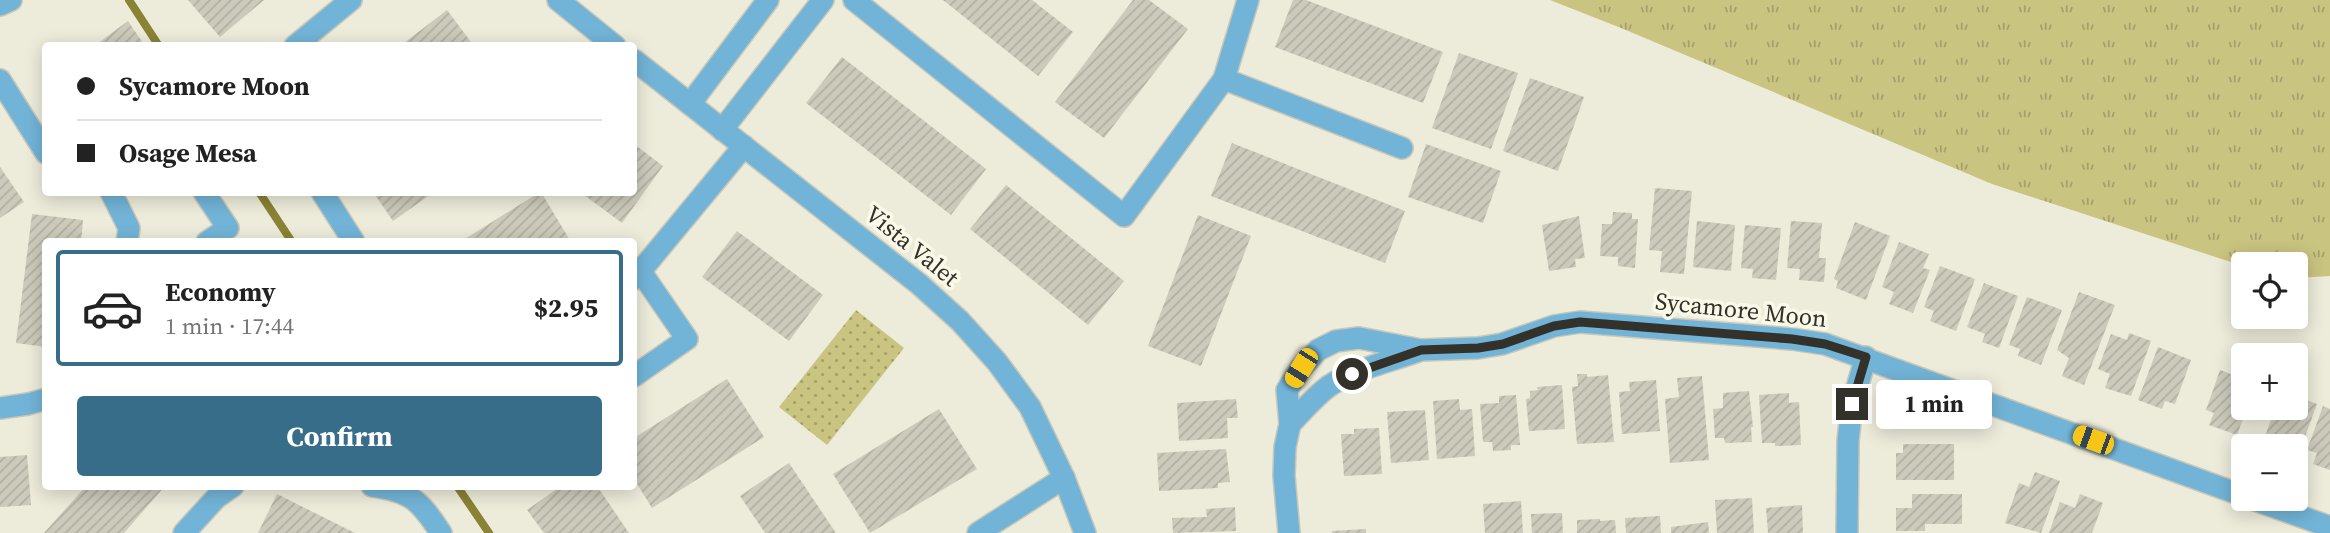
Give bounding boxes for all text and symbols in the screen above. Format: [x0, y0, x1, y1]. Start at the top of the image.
text: Sycamore Moon [119, 68, 310, 104]
text: Osage Mesa [119, 135, 257, 171]
street label: Vista Valet [859, 198, 966, 294]
map controls [2231, 252, 2308, 511]
button: locate [2231, 252, 2308, 329]
text: Economy [165, 274, 276, 310]
icon: car [81, 277, 144, 340]
street label: Sycamore Moon [1654, 284, 1828, 335]
text: $2.95 [534, 290, 598, 326]
text: 1 min · 17:44 [165, 310, 294, 342]
button: + [2231, 343, 2308, 420]
car [1281, 345, 1322, 391]
route start [1336, 358, 1368, 390]
callout: 1 min [1876, 380, 1992, 428]
route end [1836, 388, 1868, 420]
text: 1 min [1904, 388, 1964, 420]
button: Confirm [77, 396, 602, 476]
car [2070, 423, 2117, 457]
button: − [2231, 434, 2308, 511]

